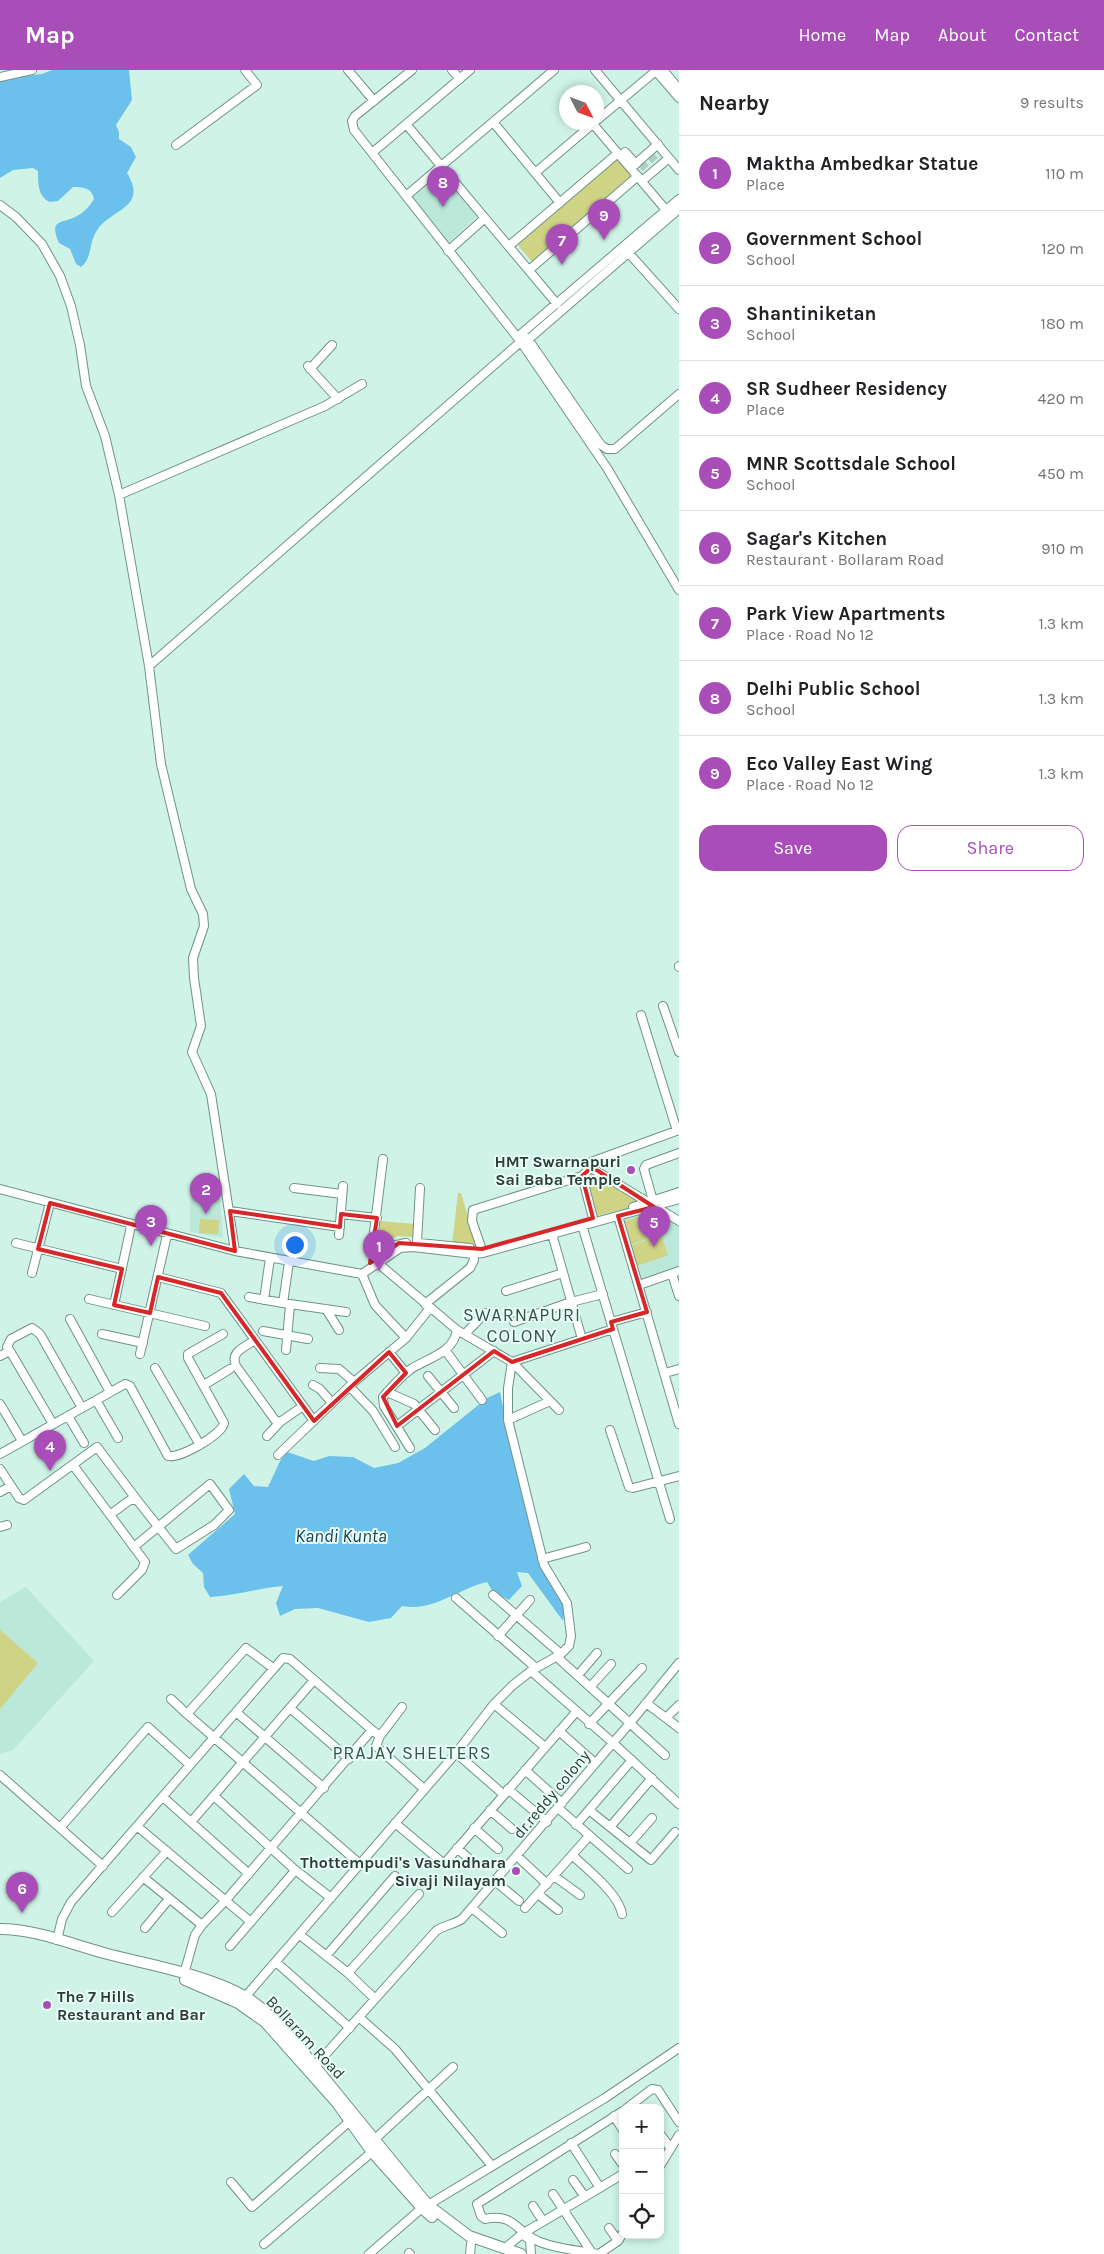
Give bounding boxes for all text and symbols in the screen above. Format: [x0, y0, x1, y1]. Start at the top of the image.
text: Map [25, 21, 75, 49]
text: Home [798, 24, 846, 46]
text: Map [874, 24, 910, 46]
text: About [938, 24, 987, 46]
text: Contact [1015, 24, 1079, 46]
north arrow [559, 85, 604, 130]
text: Nearby [699, 91, 769, 115]
text: 9 results [1020, 93, 1084, 112]
text: Maktha Ambedkar Statue [746, 153, 978, 175]
text: 1 [712, 164, 718, 183]
text: 110 m [1045, 164, 1084, 183]
pin: 8 [427, 166, 459, 207]
text: Place [746, 175, 785, 194]
pin: 9 [588, 199, 620, 240]
pin: 7 [546, 224, 578, 265]
text: Government School [746, 228, 922, 250]
text: 2 [710, 239, 720, 258]
text: 120 m [1041, 239, 1084, 258]
text: School [746, 250, 796, 269]
text: Shantiniketan [746, 303, 876, 325]
text: 3 [710, 314, 720, 333]
text: 180 m [1041, 314, 1084, 333]
text: School [746, 325, 796, 344]
text: SR Sudheer Residency [746, 378, 947, 400]
text: 4 [710, 389, 720, 408]
text: 420 m [1038, 389, 1084, 408]
text: Place [746, 400, 785, 419]
text: MNR Scottsdale School [746, 453, 956, 475]
text: 5 [710, 464, 720, 483]
text: 450 m [1038, 464, 1084, 483]
text: School [746, 475, 796, 494]
text: Sagar's Kitchen [746, 528, 887, 550]
text: 6 [710, 539, 720, 558]
text: 910 m [1041, 539, 1084, 558]
text: Restaurant · Bollaram Road [746, 550, 944, 569]
text: Park View Apartments [746, 603, 946, 625]
text: 7 [711, 614, 719, 633]
text: 1.3 km [1039, 614, 1084, 633]
text: Place · Road No 12 [746, 625, 874, 644]
text: Delhi Public School [746, 678, 921, 700]
text: 8 [710, 689, 720, 708]
text: 1.3 km [1039, 689, 1084, 708]
text: School [746, 700, 796, 719]
text: Eco Valley East Wing [746, 753, 932, 775]
text: 9 [710, 764, 720, 783]
text: 1.3 km [1039, 764, 1084, 783]
text: Place · Road No 12 [746, 775, 874, 794]
button: Save [699, 825, 887, 871]
button: Share [897, 825, 1084, 871]
place label: HMT Swarnapuri Sai Baba Temple [495, 1152, 621, 1189]
marker: HMT Swarnapuri Sai Baba Temple [625, 1164, 637, 1176]
pin: 2 [190, 1173, 222, 1214]
pin: 3 [135, 1205, 167, 1246]
pin: 5 [638, 1206, 670, 1247]
pin: 1 [363, 1230, 395, 1271]
your location [282, 1232, 308, 1258]
district label: SWARNAPURI COLONY [463, 1304, 581, 1347]
pin: 4 [34, 1430, 66, 1471]
water label: Kandi Kunta [295, 1525, 387, 1547]
district label: PRAJAY SHELTERS [332, 1742, 492, 1764]
street label: dr.reddy colony [509, 1746, 594, 1842]
place label: Thottempudi's Vasundhara Sivaji Nilayam [300, 1853, 506, 1890]
marker: Thottempudi's Vasundhara Sivaji Nilayam [510, 1865, 522, 1877]
pin: 6 [6, 1872, 38, 1913]
place label: The 7 Hills Restaurant and Bar [57, 1987, 206, 2024]
street label: Bollaram Road [262, 1992, 349, 2083]
marker: The 7 Hills Restaurant and Bar [41, 1999, 53, 2011]
map controls [619, 2104, 664, 2239]
button: + [619, 2104, 664, 2149]
button: − [619, 2149, 664, 2194]
button: locate [619, 2194, 664, 2239]

